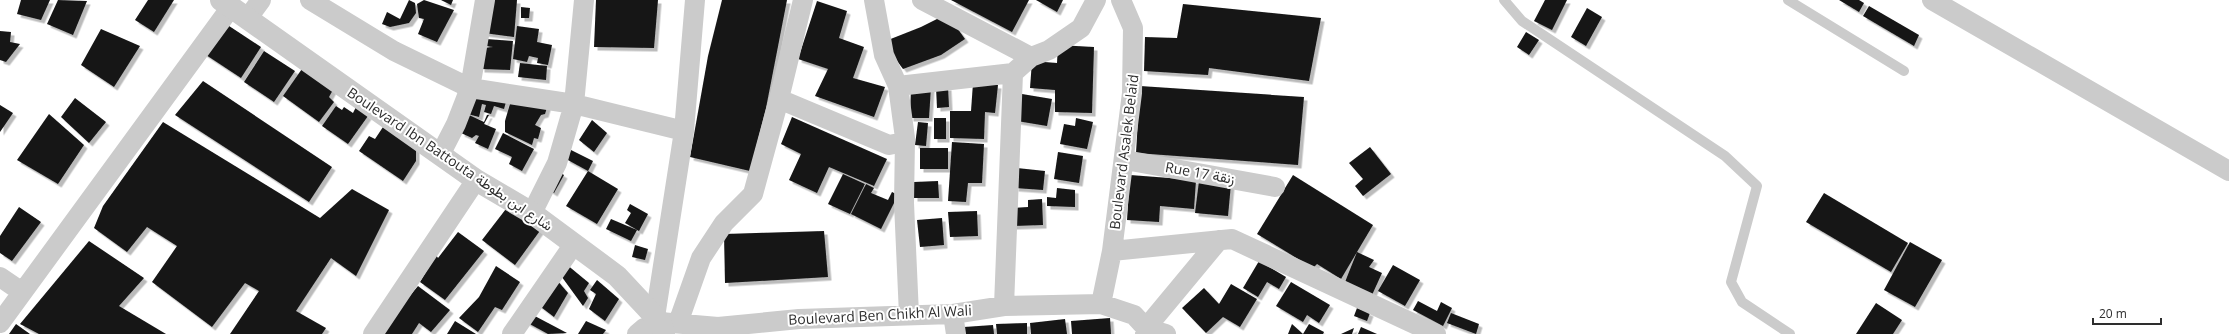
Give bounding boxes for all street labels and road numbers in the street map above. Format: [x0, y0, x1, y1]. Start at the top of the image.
street label: Boulevard Asalek Belaid [1105, 73, 1142, 231]
street label: Boulevard Ibn Battouta شارع ابن بطوطة [343, 82, 557, 236]
street label: Rue 17 زنقة [1164, 157, 1237, 188]
street label: Boulevard Ben Chikh Al Wali [788, 300, 972, 329]

